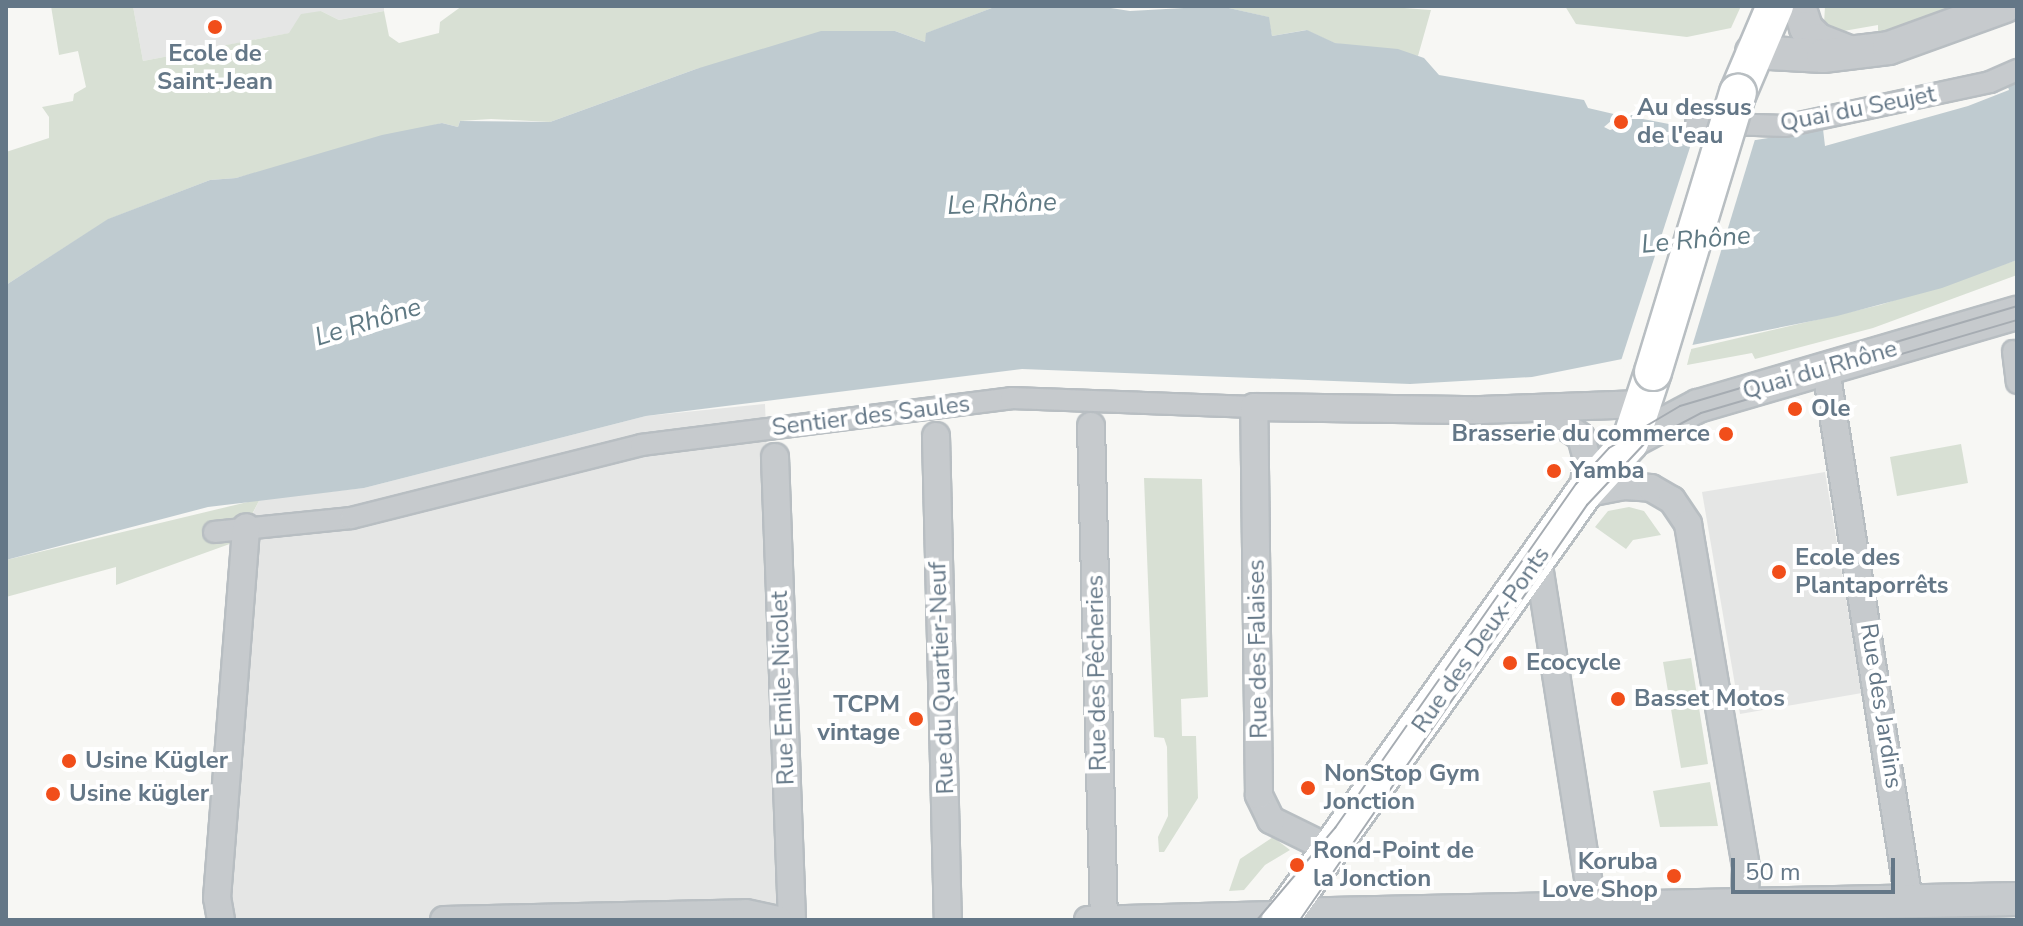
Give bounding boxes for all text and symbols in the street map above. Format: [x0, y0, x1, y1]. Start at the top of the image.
marker: Ecole de Saint-Jean [206, 18, 224, 36]
place label: Ecole de Saint-Jean [157, 40, 273, 96]
street label: Quai du Seujet [1778, 80, 1938, 138]
place label: Au dessus de l'eau [1637, 94, 1752, 150]
marker: Au dessus de l'eau [1612, 113, 1630, 131]
water label: Le Rhône [947, 186, 1057, 222]
water label: Le Rhône [1640, 220, 1752, 260]
water label: Le Rhône [311, 291, 425, 353]
street label: Quai du Rhône [1739, 334, 1901, 406]
street label: Sentier des Saules [770, 390, 972, 442]
place label: Ole [1811, 395, 1850, 423]
marker: Ole [1786, 400, 1804, 418]
place label: Brasserie du commerce [1452, 420, 1710, 448]
marker: Brasserie du commerce [1717, 425, 1735, 443]
place label: Yamba [1570, 457, 1645, 485]
marker: Yamba [1545, 462, 1563, 480]
street label: Rue des Deux-Ponts [1406, 541, 1556, 739]
place label: Ecole des Plantaporrêts [1795, 544, 1949, 600]
street label: Rue des Falaises [1242, 559, 1274, 739]
street label: Rue du Quartier-Neuf [924, 561, 960, 795]
marker: Ecole des Plantaporrêts [1770, 563, 1788, 581]
street label: Rue des Pêcheries [1081, 575, 1113, 771]
street label: Rue Emile-Nicolet [765, 590, 801, 786]
street label: Rue des Jardins [1854, 621, 1908, 791]
place label: Ecocycle [1526, 649, 1621, 677]
marker: Ecocycle [1501, 654, 1519, 672]
place label: Basset Motos [1634, 685, 1785, 713]
marker: Basset Motos [1609, 690, 1627, 708]
place label: TCPM vintage [817, 691, 900, 747]
marker: TCPM vintage [907, 710, 925, 728]
place label: Usine Kügler [85, 747, 228, 775]
marker: Usine Kügler [60, 752, 78, 770]
place label: NonStop Gym Jonction [1324, 760, 1480, 816]
marker: NonStop Gym Jonction [1299, 779, 1317, 797]
place label: Usine kügler [69, 780, 209, 808]
marker: Usine kügler [44, 785, 62, 803]
place label: Rond-Point de la Jonction [1313, 837, 1474, 893]
scale bar [1735, 842, 1899, 892]
place label: Koruba Love Shop [1542, 848, 1658, 904]
marker: Rond-Point de la Jonction [1288, 856, 1306, 874]
text: 50 m [1745, 856, 1801, 888]
marker: Koruba Love Shop [1665, 867, 1683, 885]

